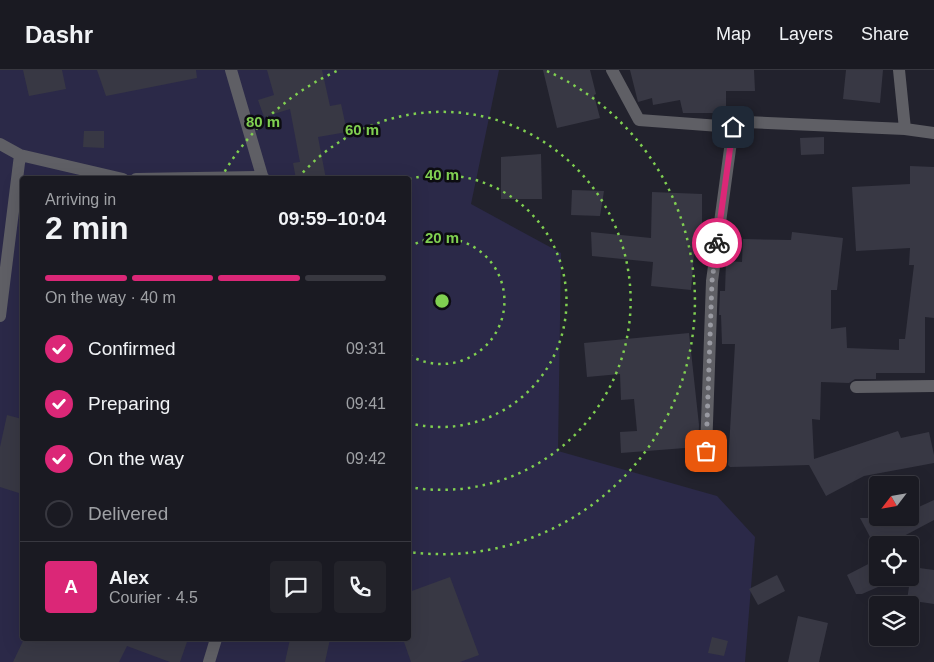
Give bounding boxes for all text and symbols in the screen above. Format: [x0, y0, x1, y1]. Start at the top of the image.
text: Dashr [25, 21, 93, 48]
text: Map [716, 24, 751, 44]
text: Layers [779, 24, 833, 44]
text: Share [861, 24, 909, 44]
pin [712, 106, 754, 148]
text: 80 m [246, 113, 280, 130]
icon: home [719, 113, 747, 141]
text: 60 m [345, 121, 379, 138]
text: 40 m [425, 166, 459, 183]
text: Arriving in [45, 191, 116, 208]
text: 09:59–10:04 [278, 208, 386, 229]
text: 2 min [45, 210, 129, 246]
courier [692, 218, 742, 268]
text: 20 m [425, 229, 459, 246]
icon: bike [703, 229, 731, 257]
text: On the way · 40 m [45, 289, 176, 306]
centre of rings [433, 292, 451, 310]
icon: check [45, 335, 73, 363]
text: Confirmed [88, 338, 176, 359]
text: 09:31 [346, 340, 386, 357]
icon: check [45, 390, 73, 418]
text: Preparing [88, 393, 170, 414]
text: 09:41 [346, 395, 386, 412]
pin [685, 430, 727, 472]
icon: bag [692, 437, 720, 465]
icon: check [45, 445, 73, 473]
text: On the way [88, 448, 184, 469]
text: 09:42 [346, 450, 386, 467]
north arrow [869, 476, 919, 526]
map controls [869, 476, 919, 646]
text: Delivered [88, 503, 168, 524]
button: locate [869, 536, 919, 586]
button: chat [270, 561, 322, 613]
button: phone [334, 561, 386, 613]
text: Alex [109, 567, 149, 588]
text: A [64, 576, 78, 597]
text: Courier · 4.5 [109, 589, 198, 606]
button: layers [869, 596, 919, 646]

